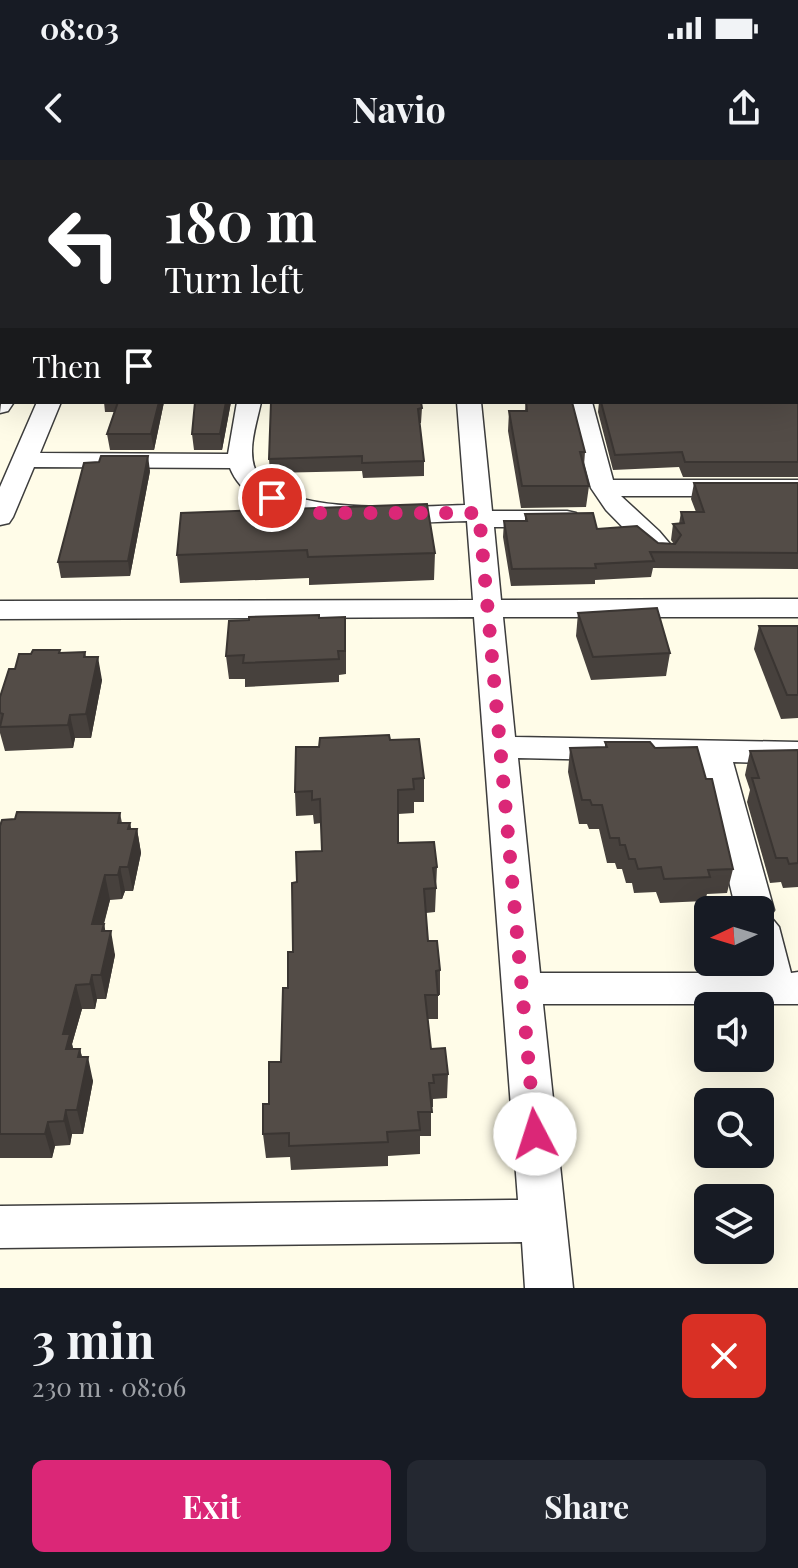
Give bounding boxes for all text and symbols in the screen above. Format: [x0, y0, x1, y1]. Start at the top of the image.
text: 08:03 [40, 8, 119, 48]
text: Navio [352, 84, 446, 132]
icon: back [32, 86, 76, 130]
icon: share [722, 86, 766, 130]
text: 180 m [164, 182, 317, 257]
icon: left [32, 192, 136, 296]
text: Turn left [164, 254, 303, 302]
icon: arrive [117, 344, 161, 388]
text: Then [32, 346, 101, 386]
pin [238, 464, 306, 532]
icon: arrive [250, 476, 294, 520]
north arrow [694, 896, 774, 976]
map controls [694, 896, 774, 1264]
button: sound [694, 992, 774, 1072]
button: search [694, 1088, 774, 1168]
position arrow [493, 1092, 577, 1176]
button: layers [694, 1184, 774, 1264]
text: 3 min [32, 1307, 154, 1371]
button: close [682, 1314, 766, 1398]
text: 230 m · 08:06 [32, 1369, 186, 1404]
button: Exit [32, 1460, 391, 1552]
button: Share [407, 1460, 766, 1552]

